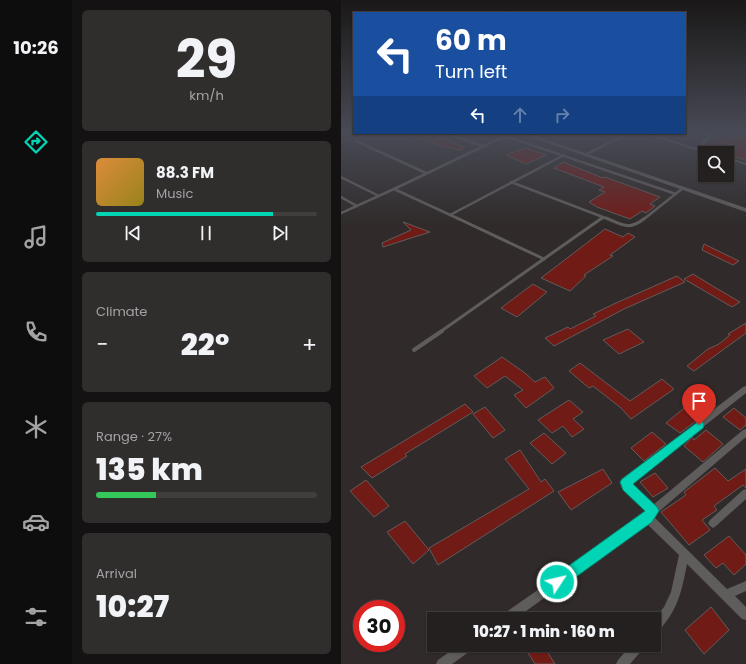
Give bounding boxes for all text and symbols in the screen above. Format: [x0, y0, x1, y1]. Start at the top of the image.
text: 60 m [435, 21, 507, 60]
text: 29 [176, 23, 237, 96]
icon: left [369, 28, 421, 80]
text: 10:26 [13, 35, 59, 60]
text: Turn left [435, 59, 507, 84]
text: km/h [189, 86, 224, 105]
icon: left [467, 104, 489, 126]
icon: ahead [509, 104, 531, 126]
icon: right [551, 104, 573, 126]
icon: directions [22, 128, 50, 156]
map controls [698, 146, 734, 182]
button: search [698, 146, 734, 182]
text: 88.3 FM [156, 162, 214, 183]
text: Music [156, 184, 193, 203]
icon: previous [122, 222, 144, 244]
icon: pause [195, 222, 217, 244]
icon: next [269, 222, 291, 244]
icon: music [22, 223, 50, 251]
text: Climate [96, 302, 147, 321]
icon: phone [22, 318, 50, 346]
text: 22° [181, 323, 229, 366]
text: − [96, 329, 108, 360]
text: + [302, 329, 317, 360]
pin [682, 384, 716, 425]
icon: arrive [688, 390, 710, 412]
icon: climate [22, 413, 50, 441]
text: Range · 27% [96, 427, 172, 446]
text: 135 km [96, 448, 203, 491]
icon: car [22, 508, 50, 536]
position arrow [536, 561, 578, 603]
text: Arrival [96, 564, 137, 583]
text: 10:27 [96, 585, 169, 628]
speed limit sign: 30 [353, 600, 405, 652]
icon: filters [22, 603, 50, 631]
text: 10:27 · 1 min · 160 m [473, 621, 615, 642]

